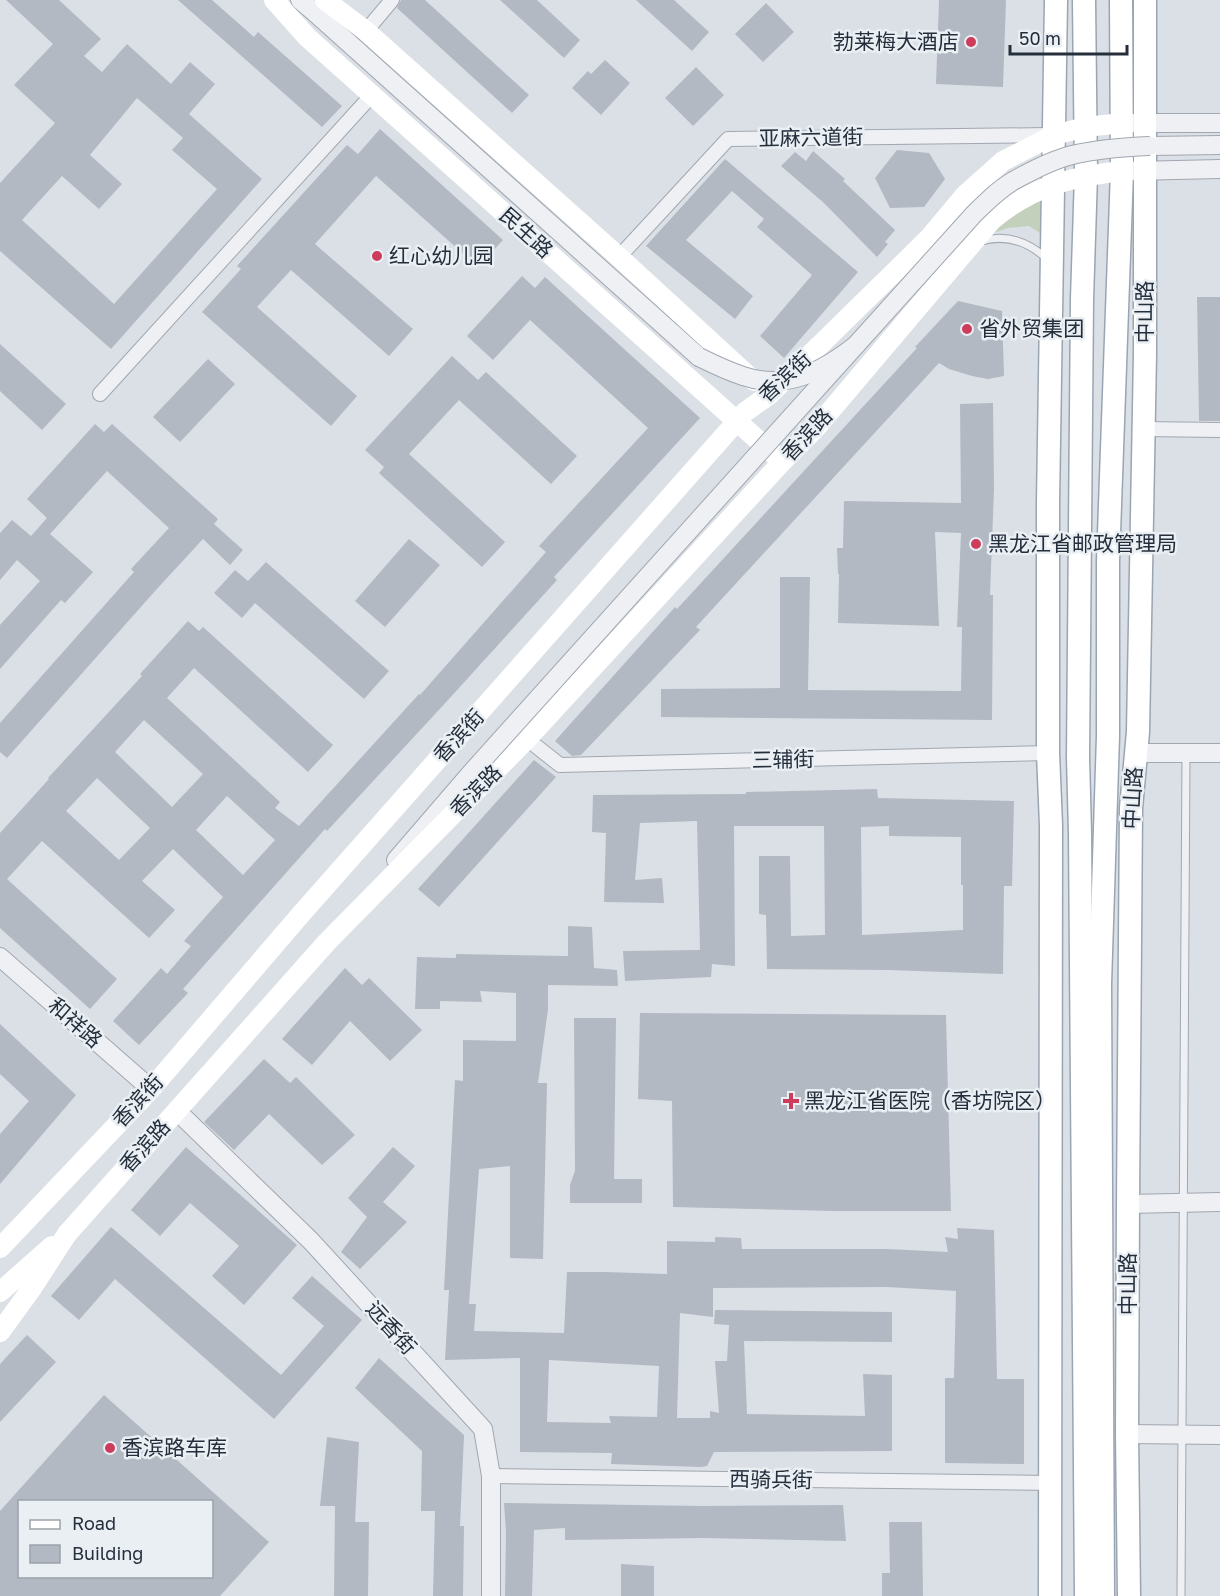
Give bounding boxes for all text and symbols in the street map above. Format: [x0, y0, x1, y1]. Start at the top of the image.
scale bar [1010, 18, 1127, 56]
text: 50 m [1019, 27, 1061, 49]
place label: 勃莱梅大酒店 [833, 28, 959, 54]
marker: 勃莱梅大酒店 [964, 35, 978, 49]
street label: 亚麻六道街 [758, 123, 864, 151]
street label: 民生路 [495, 202, 559, 263]
place label: 红心幼儿园 [389, 242, 494, 268]
marker: 红心幼儿园 [370, 249, 384, 263]
street label: 中山路 [1131, 281, 1157, 344]
place label: 省外贸集团 [979, 315, 1084, 341]
marker: 省外贸集团 [960, 322, 974, 336]
street label: 香滨街 [752, 345, 816, 407]
street label: 香滨路 [775, 402, 837, 466]
place label: 黑龙江省邮政管理局 [988, 530, 1177, 556]
marker: 黑龙江省邮政管理局 [969, 537, 983, 551]
street label: 香滨街 [428, 703, 489, 767]
street label: 三辅街 [751, 745, 815, 773]
street label: 香滨路 [444, 759, 507, 822]
street label: 中山路 [1117, 766, 1147, 830]
street label: 和祥路 [43, 992, 108, 1053]
street label: 香滨街 [106, 1068, 168, 1132]
place label: 黑龙江省医院（香坊院区） [804, 1087, 1056, 1113]
marker: 黑龙江省医院（香坊院区） [782, 1092, 800, 1110]
street label: 香滨路 [114, 1113, 175, 1177]
street label: 中山路 [1114, 1253, 1140, 1316]
street label: 远香街 [361, 1295, 422, 1359]
place label: 香滨路车库 [122, 1434, 227, 1460]
marker: 香滨路车库 [103, 1441, 117, 1455]
street label: 西骑兵街 [729, 1465, 813, 1493]
legend [18, 1500, 213, 1578]
text: Road [72, 1512, 116, 1534]
text: Building [72, 1542, 143, 1564]

